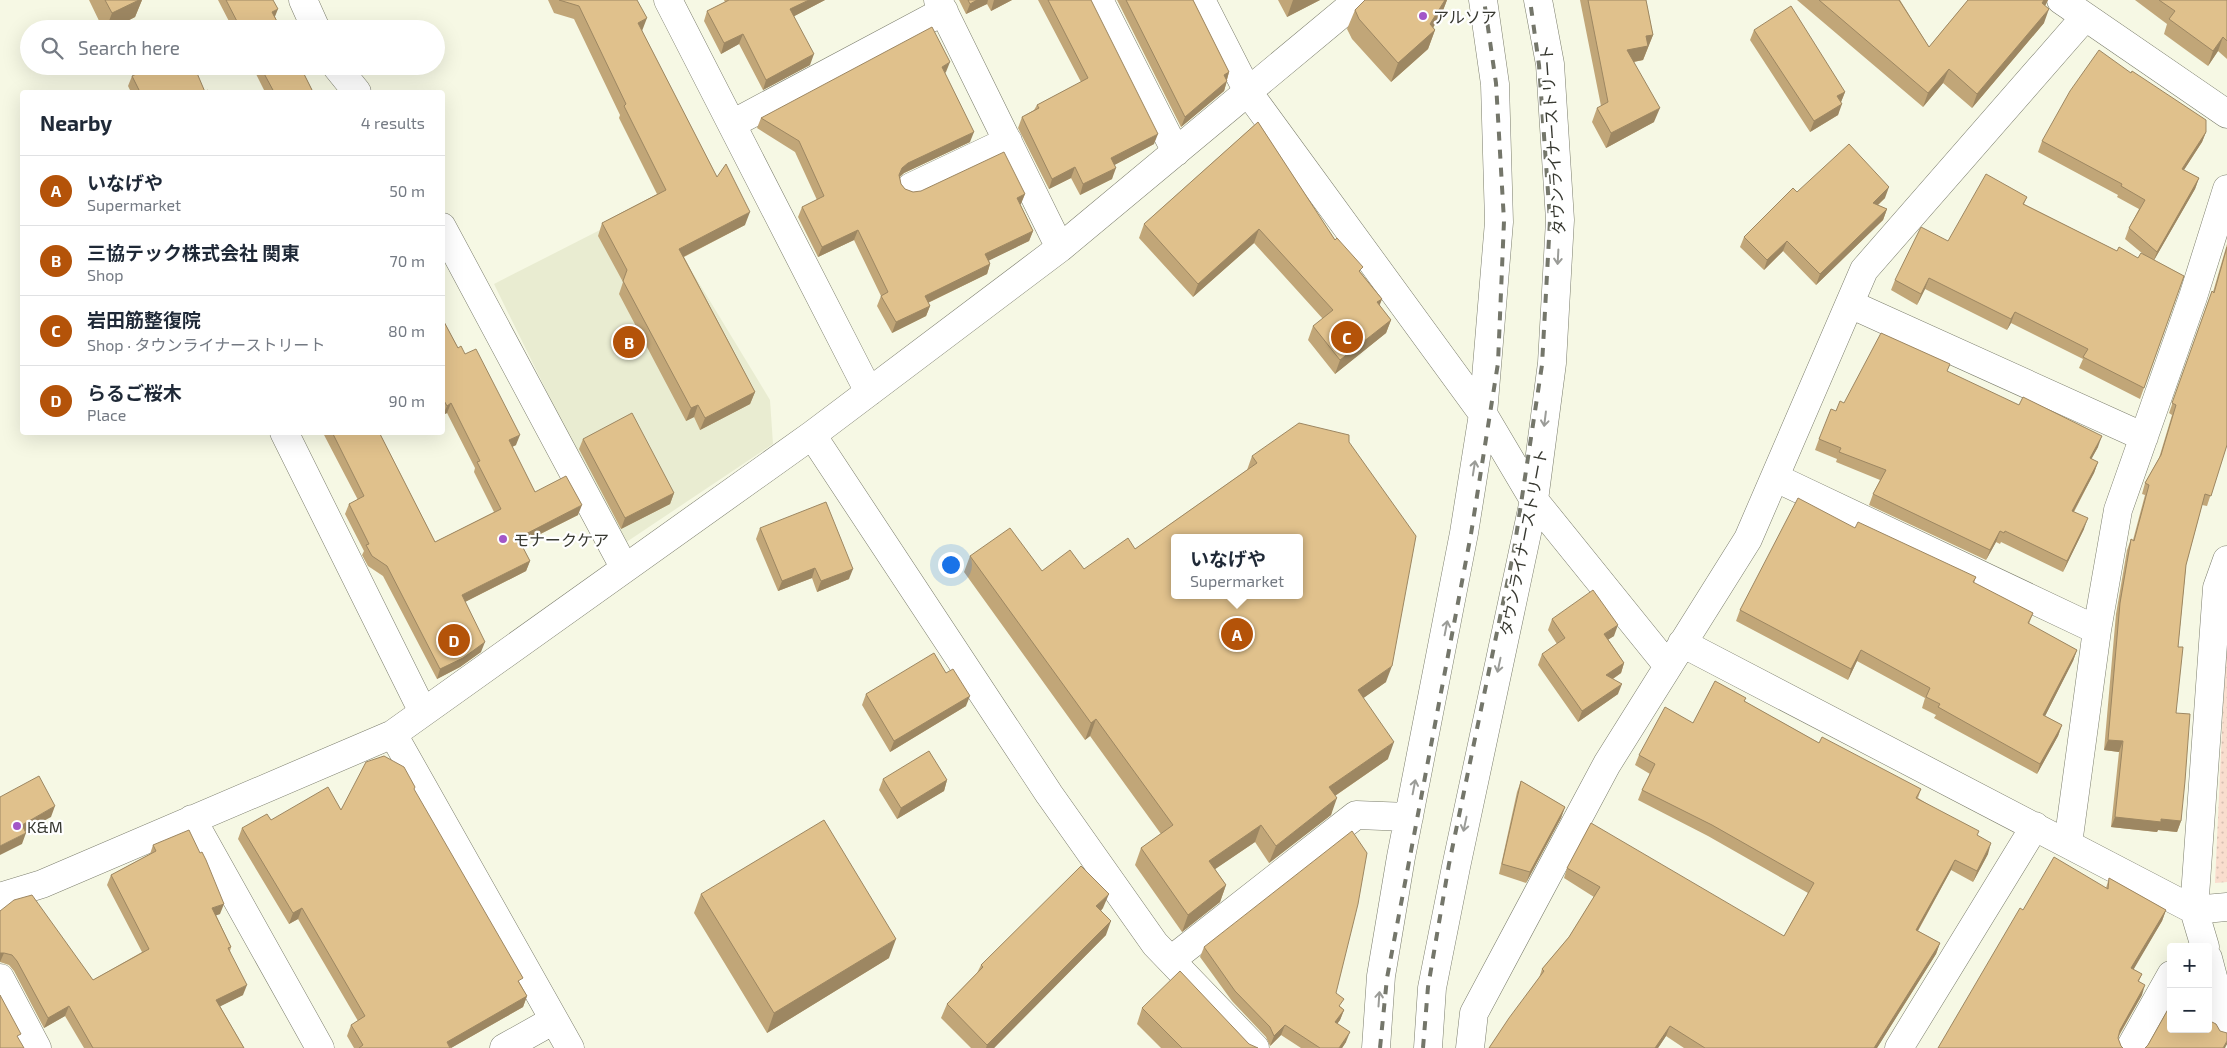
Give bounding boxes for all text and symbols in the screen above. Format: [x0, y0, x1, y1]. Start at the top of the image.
place label: アルソア [1433, 7, 1497, 26]
marker: アルソア [1417, 10, 1429, 22]
search box [20, 20, 445, 75]
icon: search [38, 34, 66, 62]
text: Search here [78, 36, 180, 59]
street label: タウンライナーストリート [1536, 44, 1568, 236]
text: Nearby [40, 110, 112, 135]
text: 4 results [361, 113, 425, 132]
text: いなげや [87, 171, 163, 194]
text: A [51, 181, 61, 200]
text: 50 m [389, 181, 425, 200]
text: Supermarket [87, 195, 181, 214]
text: 三協テック株式会社 関東 [87, 241, 300, 264]
one-way arrow [1553, 249, 1562, 265]
text: B [51, 251, 61, 270]
text: 70 m [390, 251, 425, 270]
text: Shop [87, 265, 124, 284]
text: 岩田筋整復院 [87, 308, 201, 331]
pin: C [1331, 318, 1363, 356]
text: C [51, 321, 61, 340]
text: 80 m [388, 321, 425, 340]
pin: B [613, 323, 645, 361]
text: Shop · タウンライナーストリート [87, 335, 325, 354]
text: らるご桜木 [87, 381, 182, 404]
text: D [51, 391, 61, 410]
text: 90 m [389, 391, 425, 410]
text: Place [87, 405, 126, 424]
one-way arrow [1539, 411, 1549, 427]
street label: タウンライナーストリート [1495, 446, 1551, 638]
one-way arrow [1470, 460, 1480, 476]
place label: モナークケア [513, 530, 609, 549]
marker: モナークケア [497, 533, 509, 545]
popup [1171, 534, 1303, 599]
text: いなげや [1190, 547, 1266, 570]
your location [938, 552, 964, 578]
text: Supermarket [1190, 571, 1284, 590]
pin: A [1221, 615, 1253, 653]
one-way arrow [1441, 620, 1451, 636]
pin: D [438, 621, 470, 659]
one-way arrow [1494, 656, 1503, 672]
one-way arrow [1410, 780, 1420, 796]
one-way arrow [1460, 815, 1469, 831]
place label: K&M [27, 817, 63, 836]
marker: K&M [11, 820, 23, 832]
map controls [2167, 943, 2212, 1033]
button: + [2167, 943, 2212, 988]
button: − [2167, 988, 2212, 1033]
one-way arrow [1375, 992, 1384, 1008]

